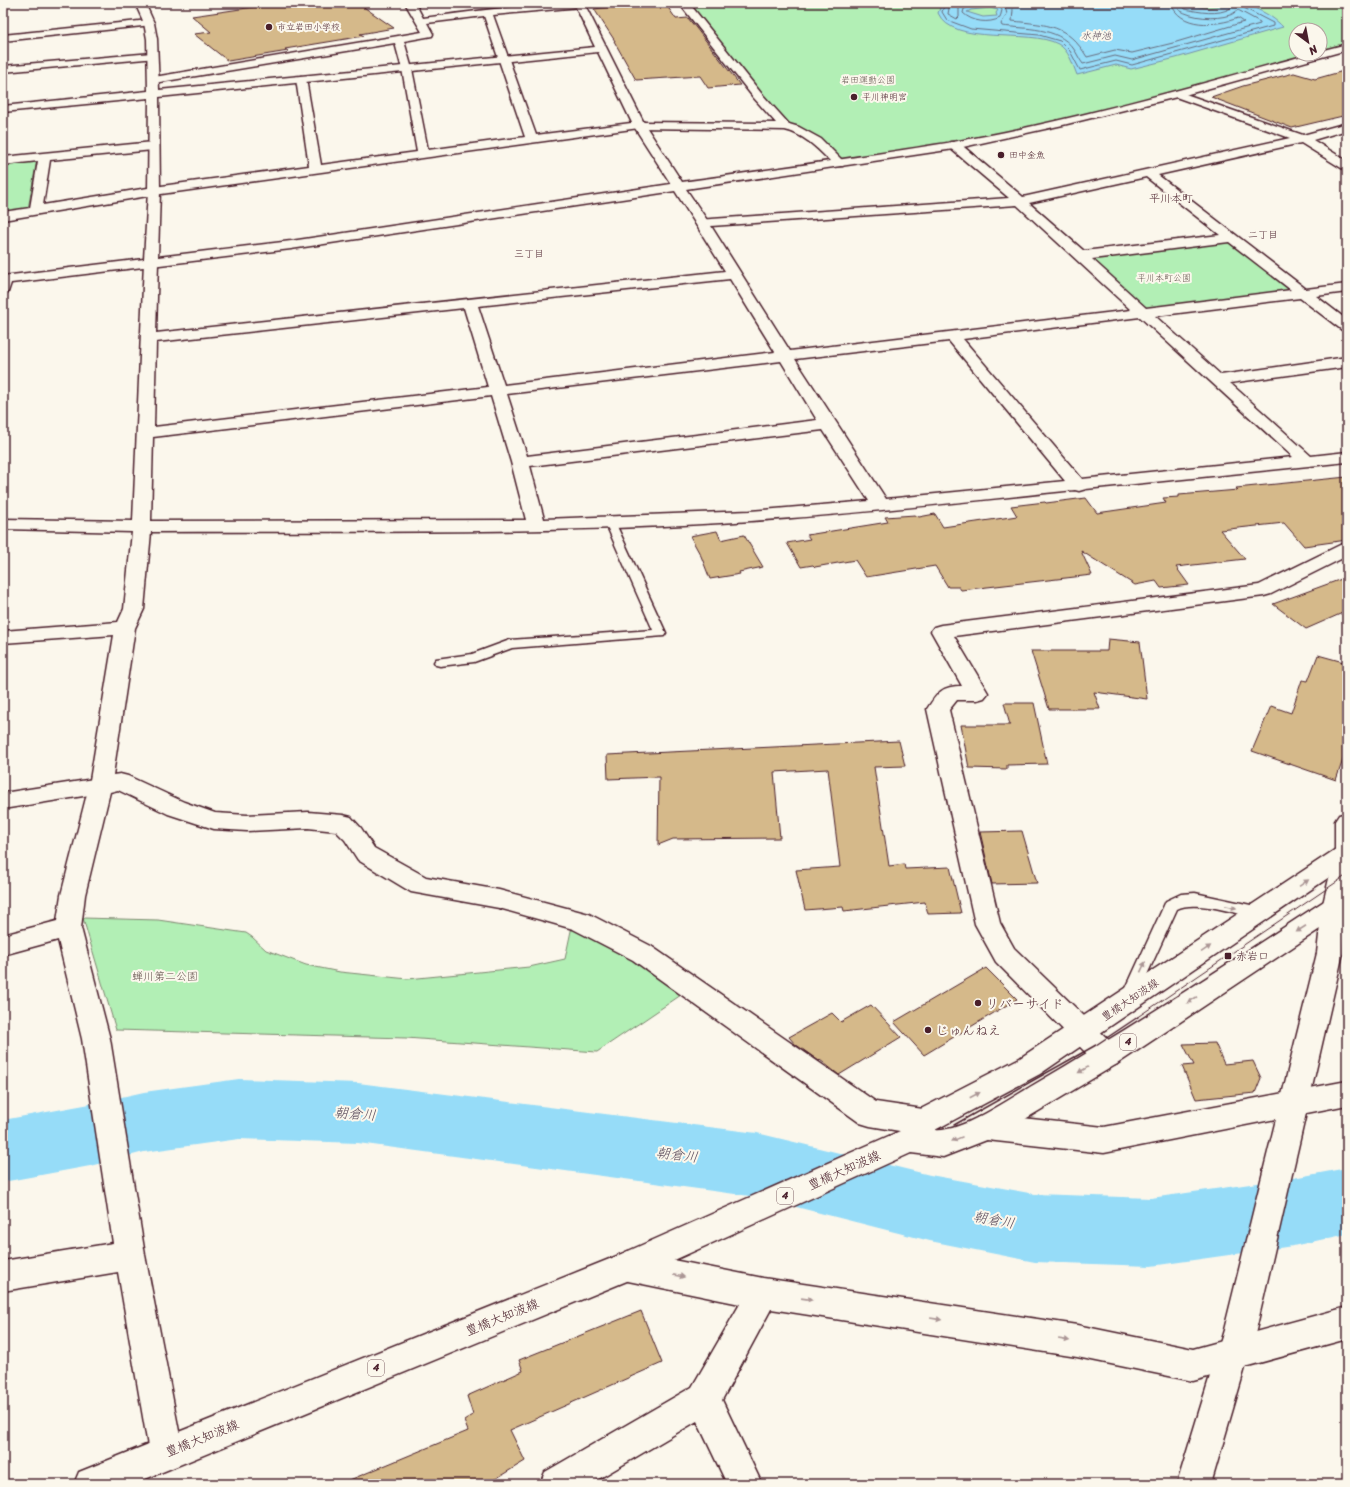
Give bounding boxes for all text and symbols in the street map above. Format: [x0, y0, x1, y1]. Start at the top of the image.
place label: 市立岩田小学校 [277, 19, 340, 35]
marker: 市立岩田小学校 [264, 22, 274, 32]
north arrow [1288, 22, 1328, 62]
water label: 水神池 [1081, 27, 1112, 45]
text: N [1304, 39, 1322, 60]
park label: 岩田運動公園 [841, 72, 895, 88]
place label: 平川神明宮 [862, 89, 907, 105]
marker: 平川神明宮 [849, 92, 859, 102]
place label: 田中金魚 [1009, 147, 1045, 163]
marker: 田中金魚 [996, 150, 1006, 160]
district label: 平川本町 [1149, 189, 1193, 208]
district label: 二丁目 [1248, 226, 1278, 244]
district label: 三丁目 [514, 245, 544, 263]
park label: 平川本町公園 [1137, 270, 1191, 286]
one-way arrow [1298, 879, 1309, 887]
one-way arrow [1225, 904, 1237, 910]
one-way arrow [1296, 925, 1306, 933]
one-way arrow [1201, 945, 1211, 953]
place label: 赤岩口 [1236, 947, 1269, 966]
marker: 赤岩口 [1223, 951, 1233, 961]
one-way arrow [1140, 961, 1146, 972]
park label: 蝉川第二公園 [132, 967, 198, 986]
street label: 豊橋大知波線 [1097, 974, 1163, 1026]
place label: リバーサイド [986, 992, 1064, 1015]
one-way arrow [1187, 996, 1197, 1004]
marker: リバーサイド [973, 998, 983, 1008]
place label: じゅんねえ [936, 1019, 1001, 1042]
marker: じゅんねえ [923, 1025, 933, 1035]
road number: 4 [1120, 1034, 1136, 1050]
one-way arrow [1078, 1066, 1088, 1074]
one-way arrow [969, 1092, 981, 1098]
water label: 朝倉川 [333, 1100, 377, 1128]
one-way arrow [950, 1136, 962, 1142]
water label: 朝倉川 [655, 1140, 699, 1170]
street label: 豊橋大知波線 [804, 1143, 885, 1196]
road number: 4 [777, 1188, 793, 1204]
water label: 朝倉川 [971, 1204, 1017, 1236]
one-way arrow [673, 1274, 686, 1280]
street label: 豊橋大知波線 [462, 1291, 543, 1342]
one-way arrow [801, 1297, 813, 1303]
one-way arrow [930, 1316, 942, 1322]
one-way arrow [1058, 1337, 1070, 1343]
road number: 4 [368, 1360, 384, 1376]
street label: 豊橋大知波線 [162, 1412, 243, 1463]

